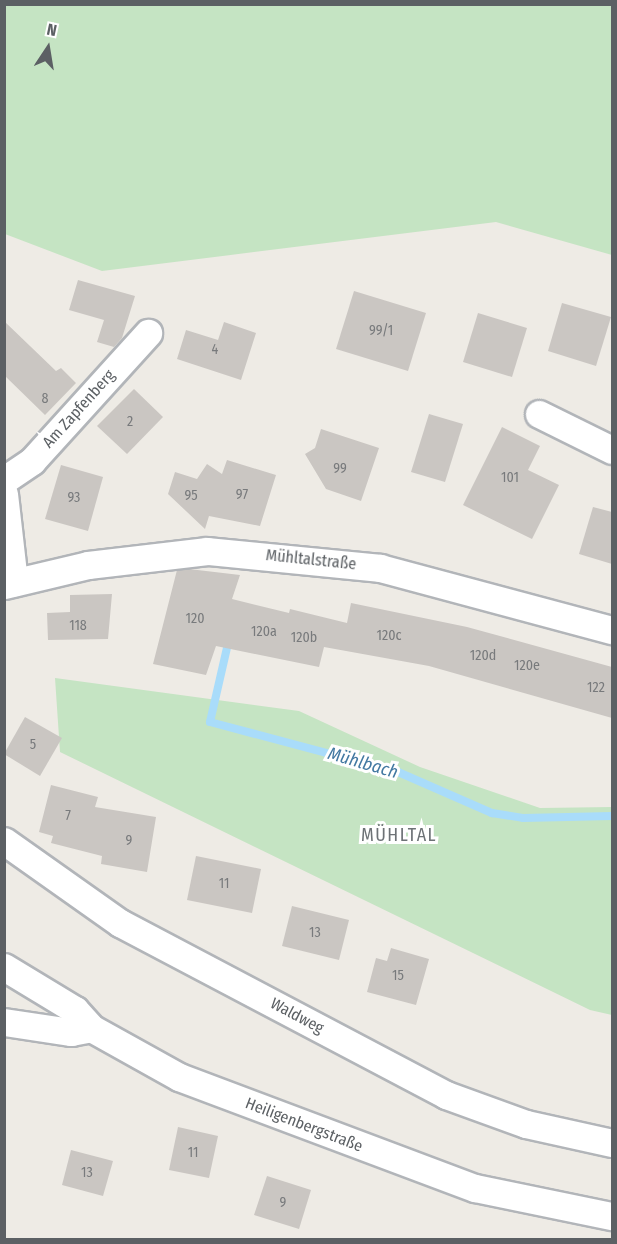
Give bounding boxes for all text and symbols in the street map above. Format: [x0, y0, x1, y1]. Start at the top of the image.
north arrow [18, 18, 78, 78]
text: N [45, 20, 59, 40]
house number: 99/1 [369, 323, 393, 339]
house number: 4 [212, 342, 218, 358]
street label: Am Zapfenberg [39, 366, 119, 452]
house number: 8 [42, 391, 48, 407]
house number: 2 [127, 414, 133, 430]
house number: 99 [333, 461, 347, 477]
house number: 101 [501, 470, 519, 486]
house number: 97 [236, 487, 248, 503]
house number: 95 [184, 488, 198, 504]
house number: 93 [68, 490, 80, 506]
street label: Mühltalstraße [265, 546, 357, 574]
house number: 120 [186, 611, 204, 627]
house number: 118 [69, 618, 87, 634]
house number: 120a [251, 624, 277, 640]
house number: 120c [377, 628, 401, 644]
house number: 120b [291, 630, 317, 646]
house number: 120d [470, 648, 496, 664]
house number: 120e [514, 658, 540, 674]
house number: 122 [587, 680, 605, 696]
house number: 5 [30, 737, 36, 753]
water label: Mühlbach [325, 743, 401, 783]
house number: 7 [65, 808, 71, 824]
district label: MÜHLTAL [361, 824, 437, 846]
house number: 9 [126, 833, 132, 849]
house number: 11 [219, 876, 229, 892]
house number: 13 [309, 925, 321, 941]
house number: 15 [392, 968, 404, 984]
street label: Waldweg [267, 994, 327, 1038]
street label: Heiligenbergstraße [243, 1094, 365, 1156]
house number: 11 [188, 1145, 198, 1161]
house number: 13 [81, 1165, 93, 1181]
house number: 9 [280, 1195, 286, 1211]

